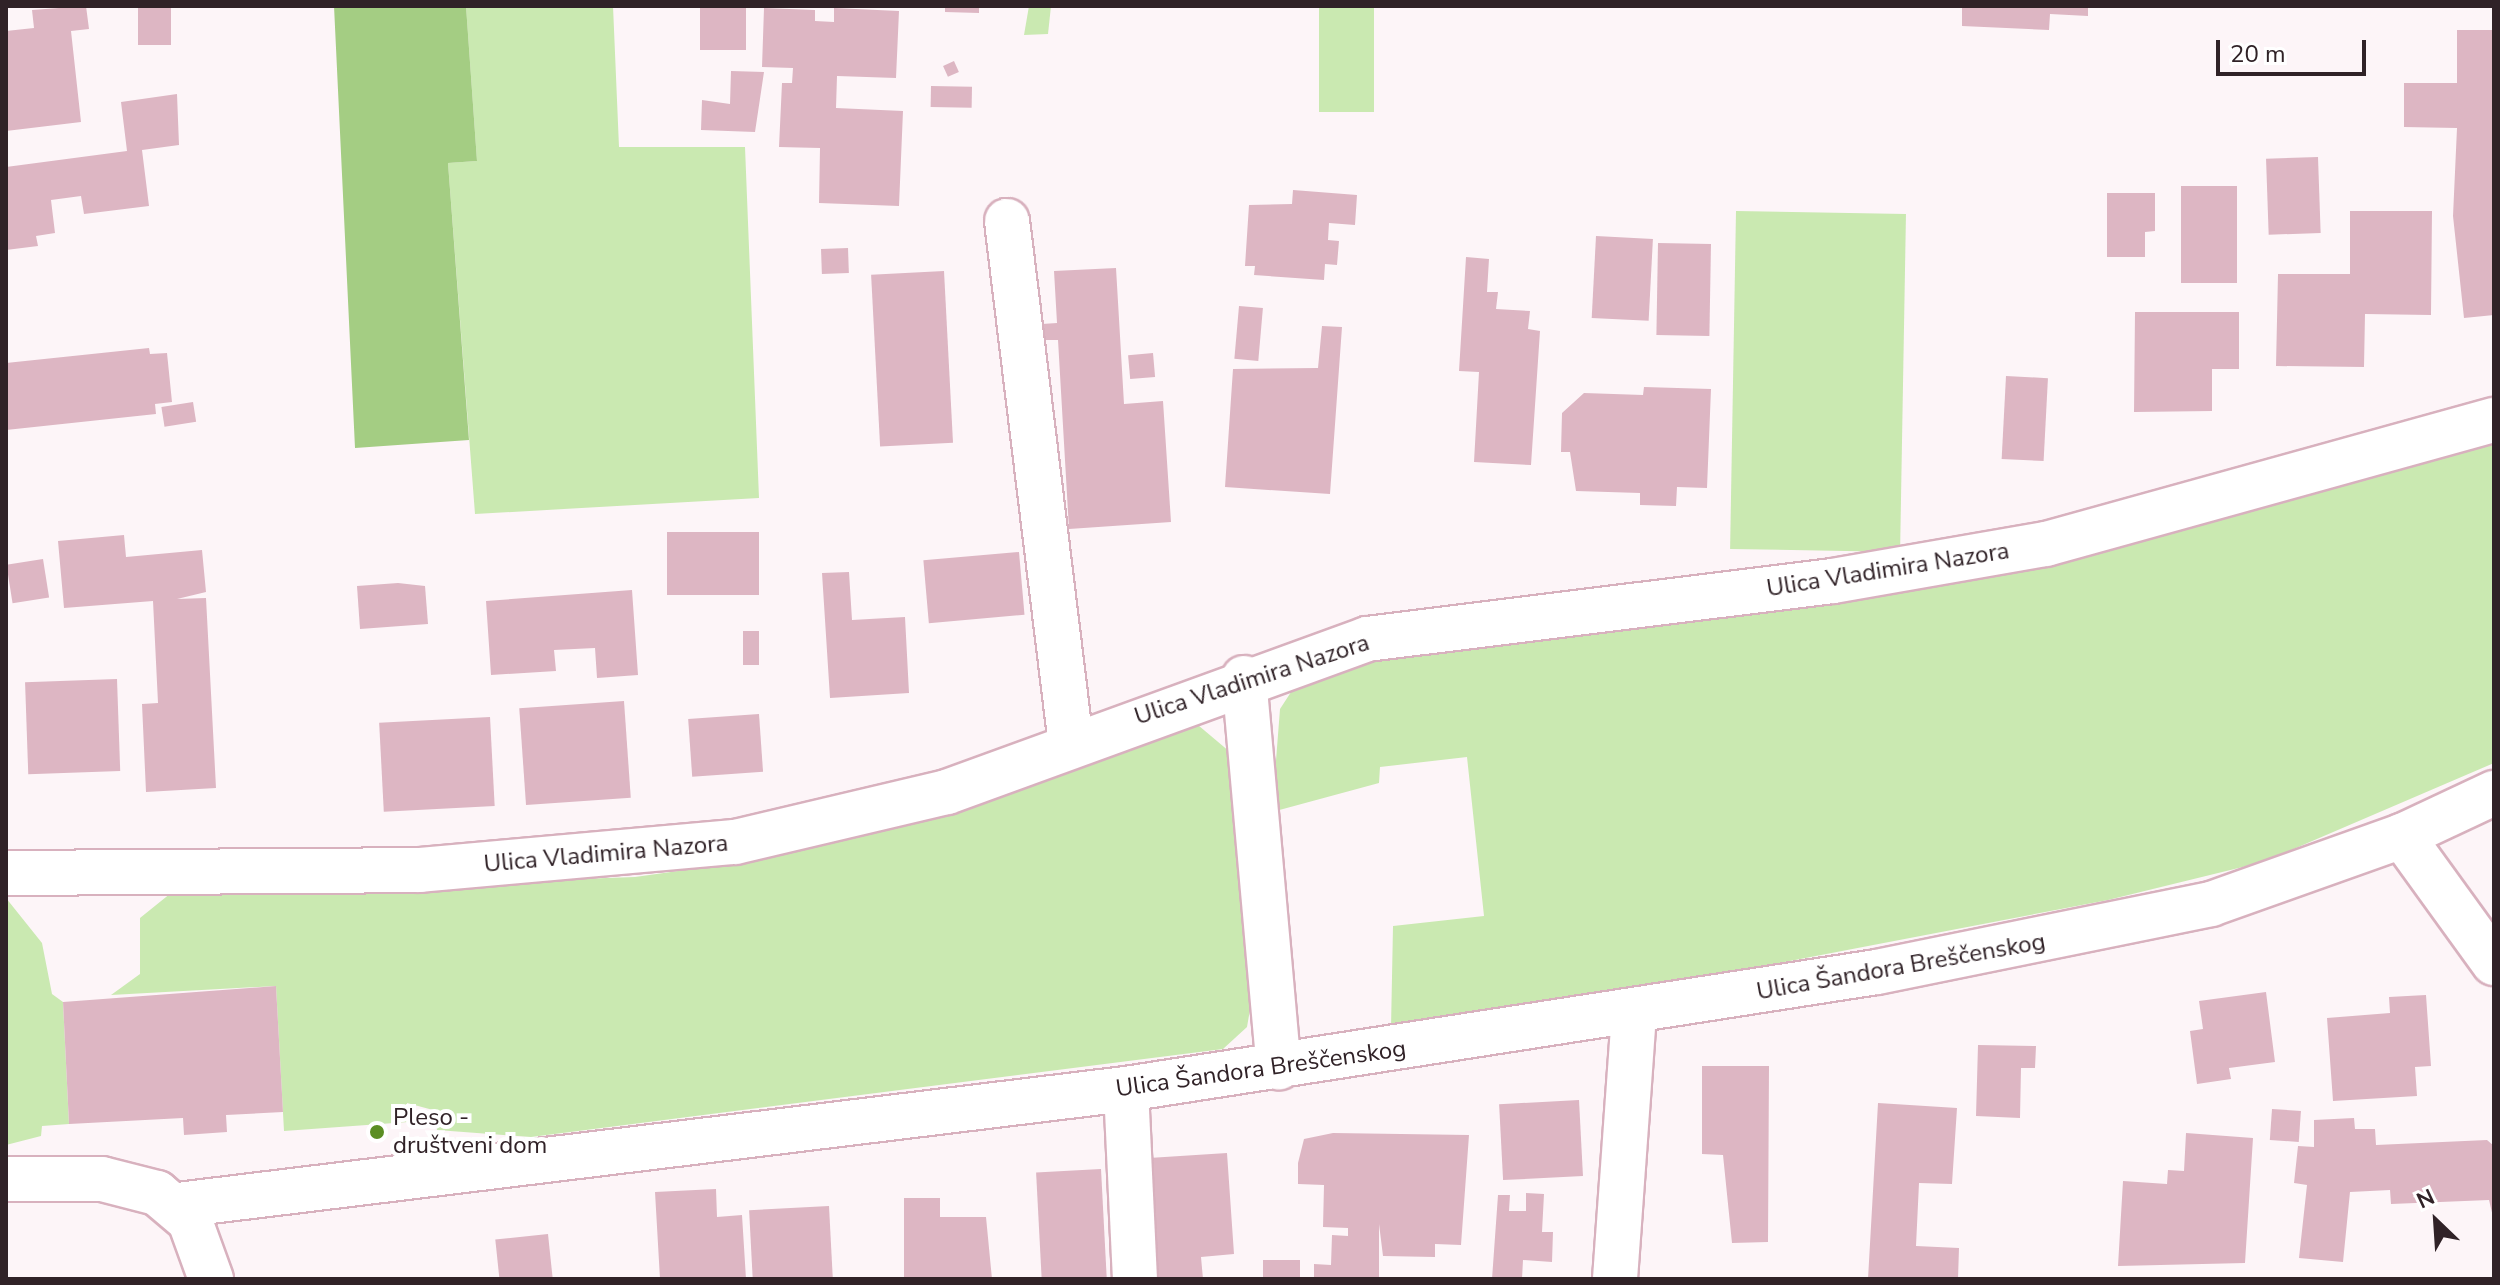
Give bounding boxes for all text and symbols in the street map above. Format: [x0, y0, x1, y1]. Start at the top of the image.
scale bar [2220, 24, 2370, 74]
text: 20 m [2230, 38, 2286, 70]
street label: Ulica Vladimira Nazora [1765, 537, 2011, 603]
street label: Ulica Vladimira Nazora [1131, 628, 1373, 732]
street label: Ulica Vladimira Nazora [483, 829, 729, 879]
street label: Ulica Šandora Breščenskog [1754, 927, 2048, 1007]
street label: Ulica Šandora Breščenskog [1114, 1034, 1408, 1104]
place label: Pleso - društveni dom [393, 1104, 547, 1160]
marker: Pleso - društveni dom [368, 1123, 386, 1141]
north arrow [2396, 1181, 2476, 1261]
text: N [2412, 1182, 2440, 1216]

